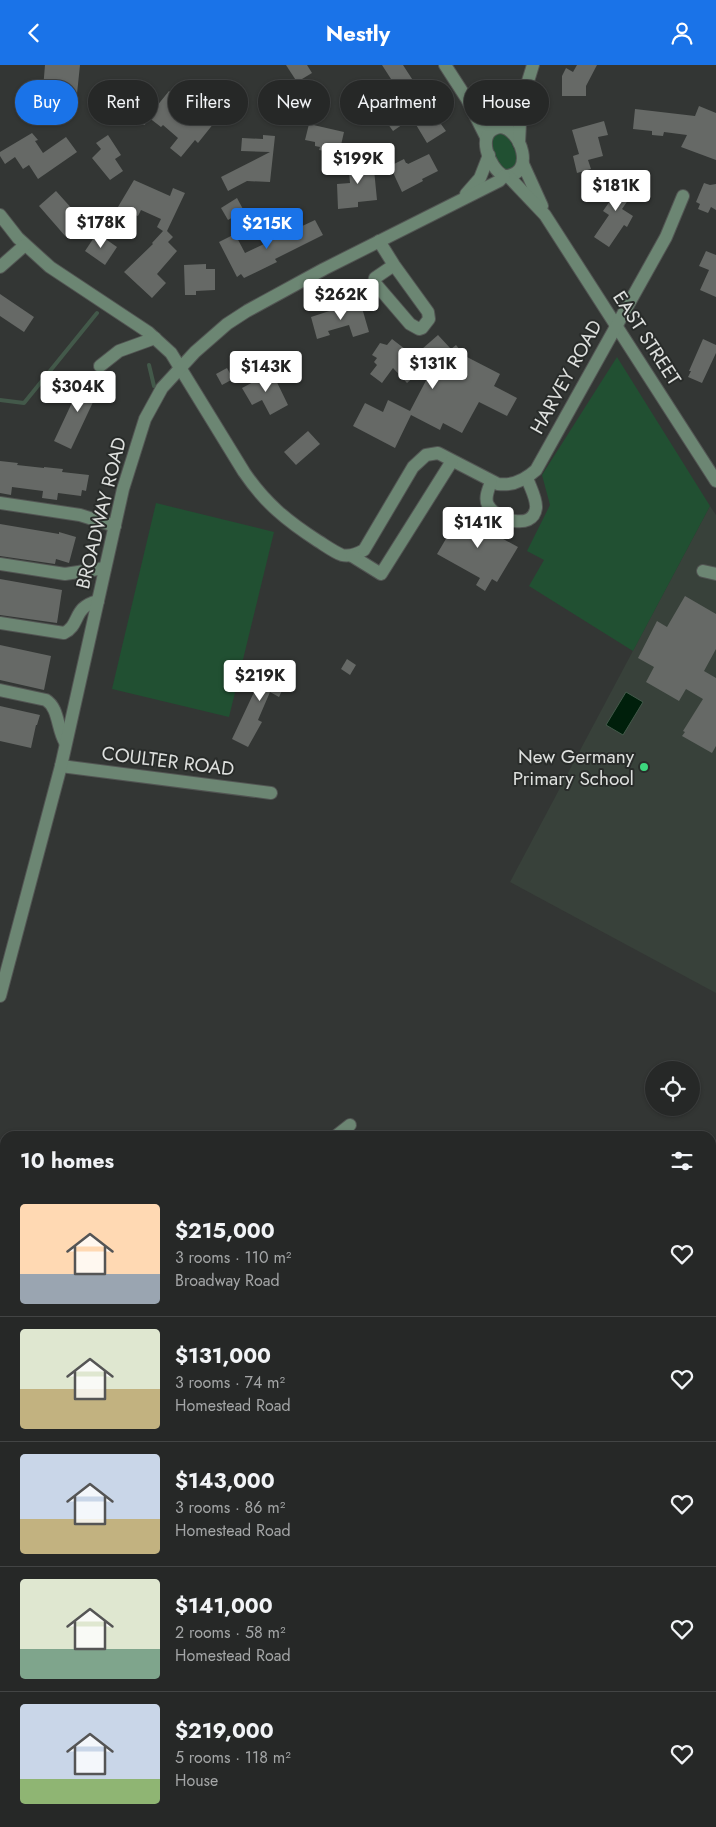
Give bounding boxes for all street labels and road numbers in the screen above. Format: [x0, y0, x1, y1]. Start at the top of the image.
street label: EAST STREET [606, 286, 688, 391]
street label: HARVEY ROAD [523, 315, 609, 439]
street label: BROADWAY ROAD [69, 434, 133, 592]
street label: COULTER ROAD [100, 739, 236, 783]

